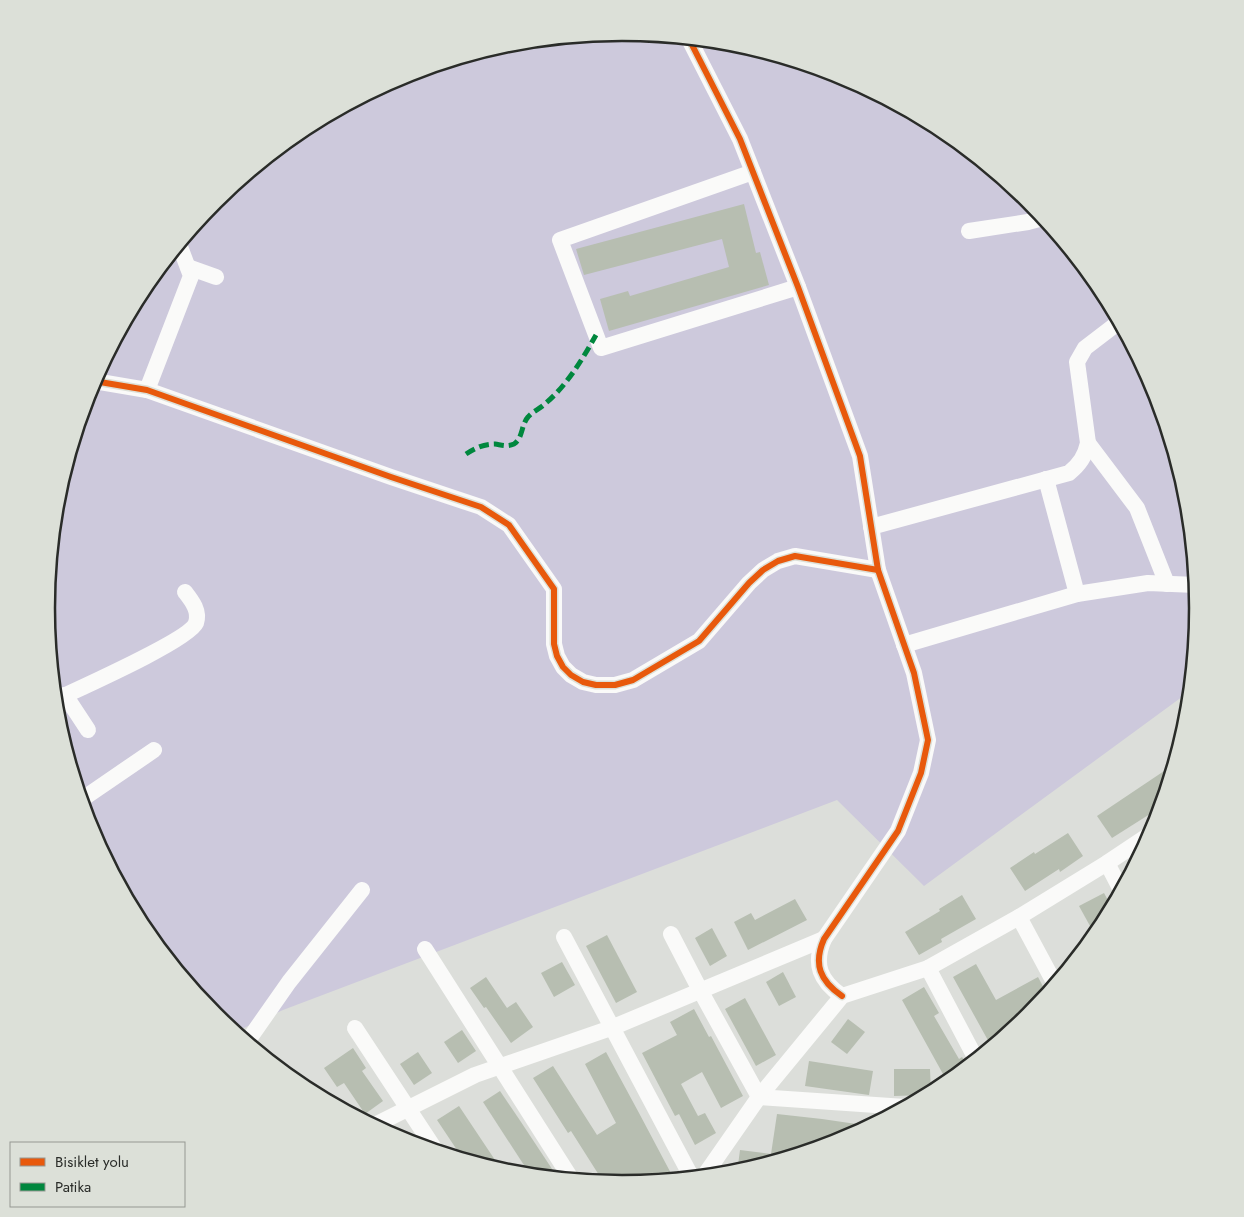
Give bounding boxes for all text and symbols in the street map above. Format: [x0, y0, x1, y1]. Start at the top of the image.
legend [10, 1142, 185, 1207]
text: Bisiklet yolu [55, 1151, 129, 1173]
text: Patika [55, 1176, 91, 1198]

